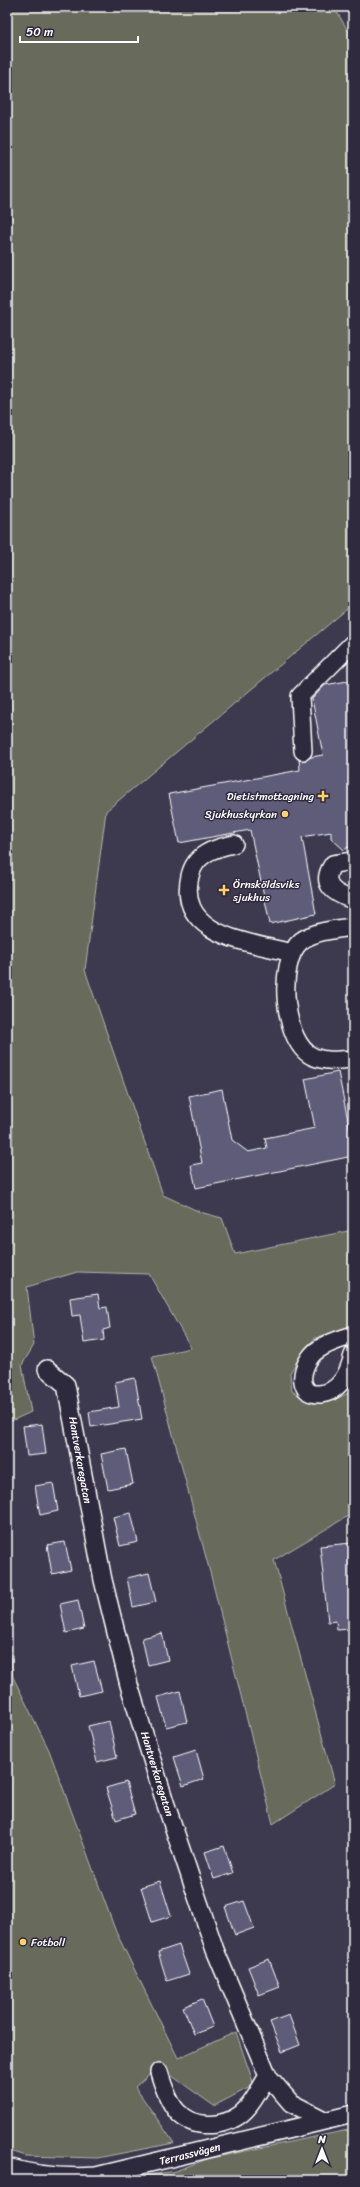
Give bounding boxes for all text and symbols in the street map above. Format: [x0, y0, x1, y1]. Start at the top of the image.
scale bar [20, 18, 138, 44]
text: 50 m [26, 21, 53, 43]
place label: Dietistmottagning [227, 787, 314, 806]
marker: Dietistmottagning [317, 790, 329, 802]
place label: Sjukhuskyrkan [205, 805, 277, 824]
marker: Sjukhuskyrkan [280, 809, 290, 819]
place label: Örnsköldsviks sjukhus [232, 875, 300, 907]
marker: Örnsköldsviks sjukhus [218, 884, 230, 896]
street label: Hantverkaregatan [63, 1415, 97, 1505]
street label: Hantverkaregatan [135, 1729, 179, 1819]
place label: Fotboll [31, 1933, 66, 1952]
marker: Fotboll [18, 1937, 28, 1947]
north arrow [302, 2129, 342, 2169]
text: N [317, 2130, 326, 2149]
street label: Terrassvägen [157, 2137, 223, 2171]

